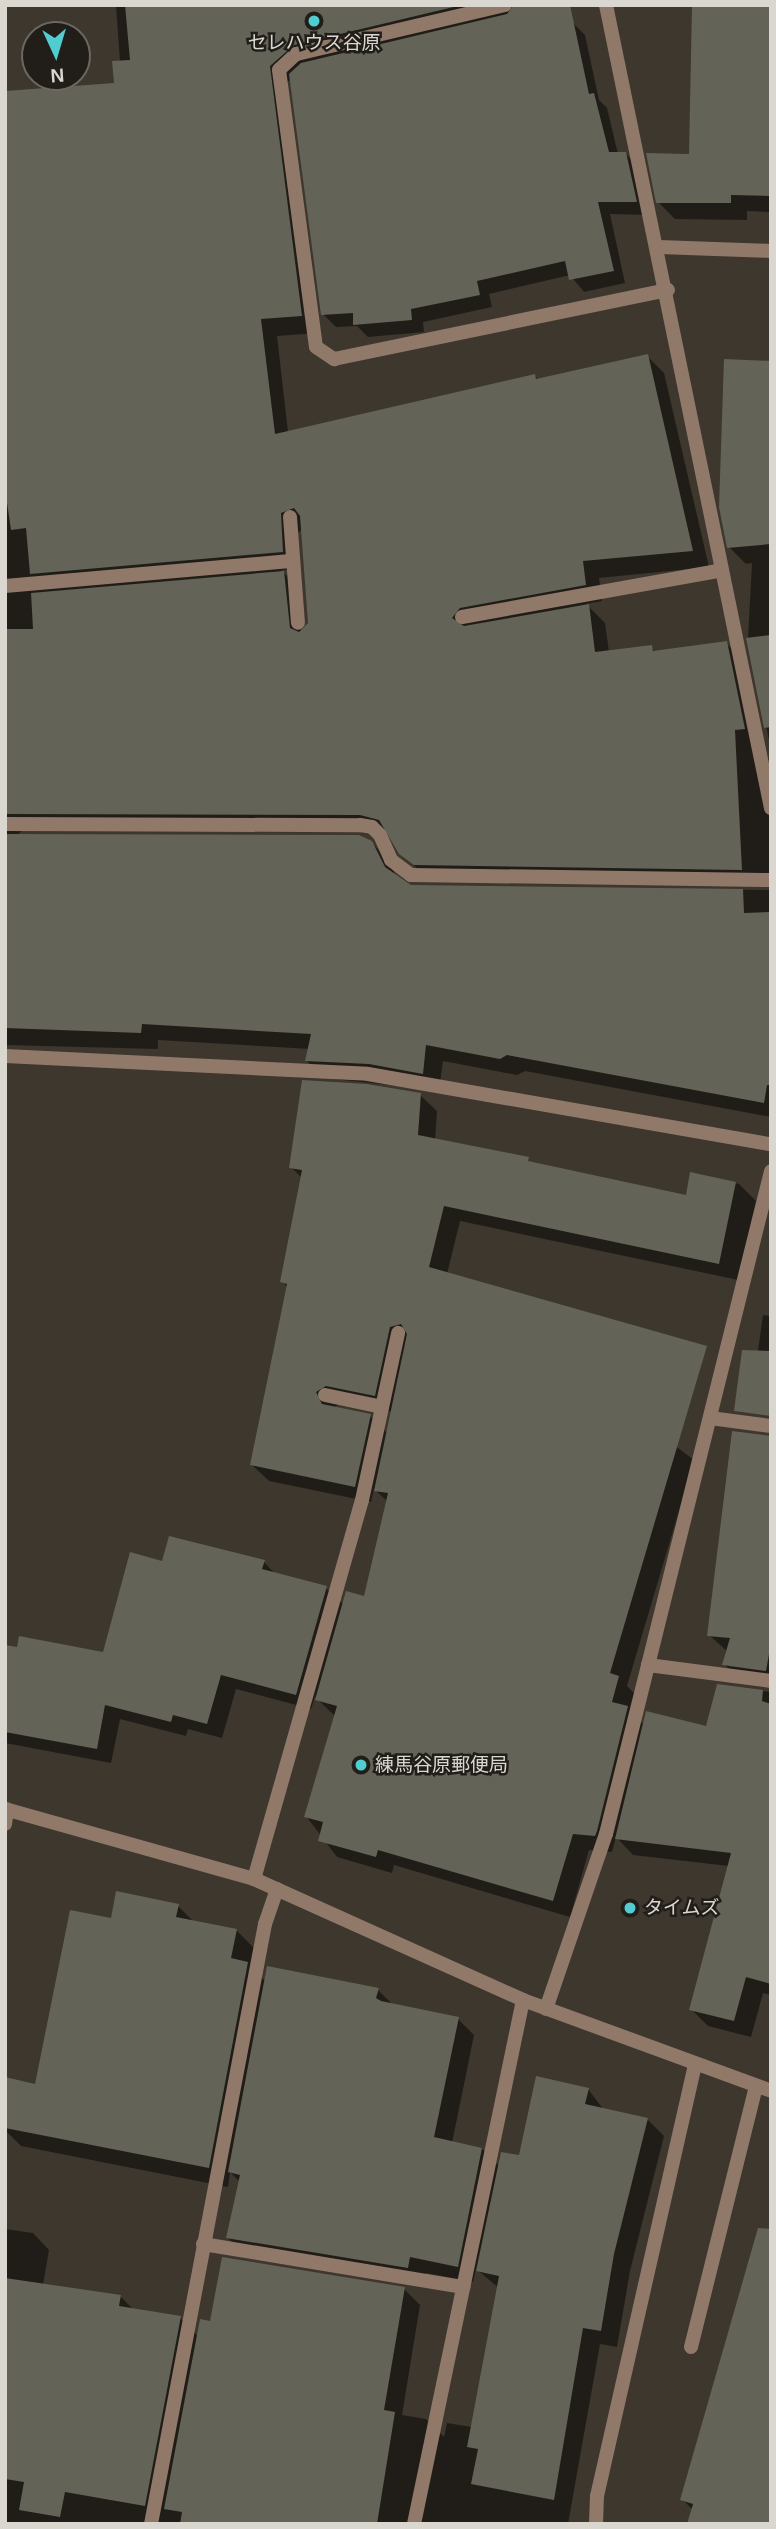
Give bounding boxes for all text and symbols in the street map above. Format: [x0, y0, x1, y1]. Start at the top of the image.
marker: セレハウス谷原 [306, 13, 322, 29]
north arrow [21, 21, 91, 91]
place label: セレハウス谷原 [248, 32, 380, 54]
text: N [50, 64, 65, 86]
place label: 練馬谷原郵便局 [375, 1754, 508, 1776]
marker: 練馬谷原郵便局 [353, 1757, 369, 1773]
place label: タイムズ [644, 1897, 720, 1919]
marker: タイムズ [622, 1900, 638, 1916]

